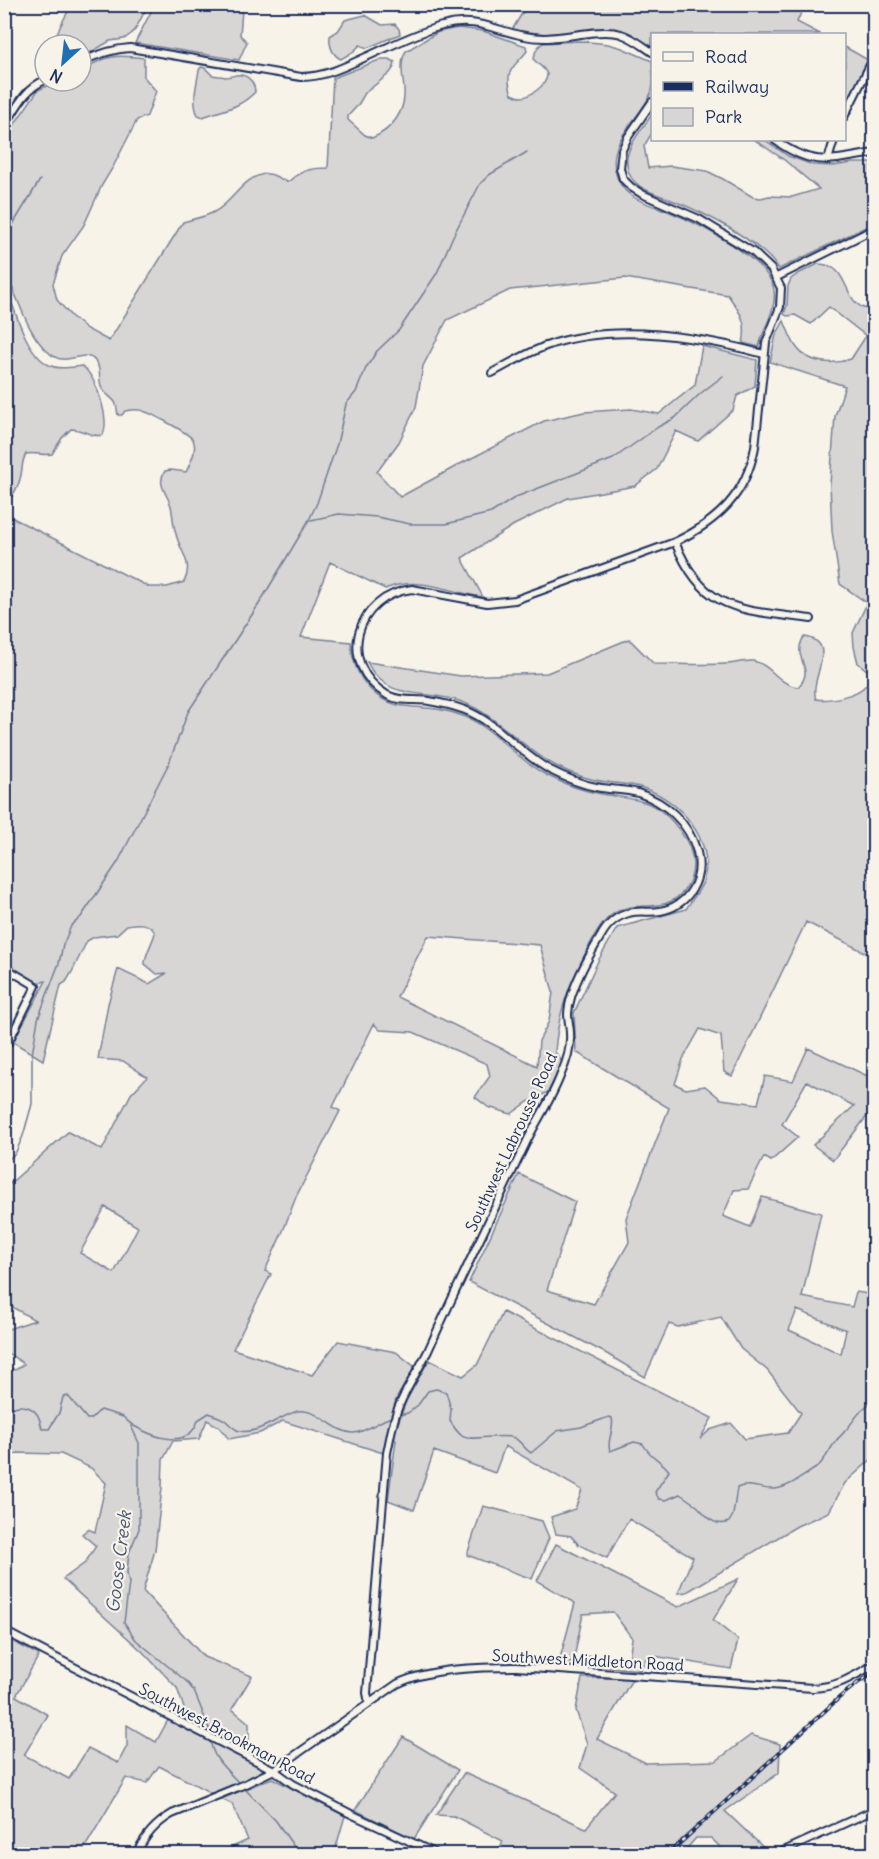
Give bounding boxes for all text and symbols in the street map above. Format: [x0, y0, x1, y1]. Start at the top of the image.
north arrow [33, 33, 93, 93]
legend [651, 33, 846, 141]
text: Road [705, 45, 748, 68]
text: N [47, 65, 66, 88]
text: Railway [705, 75, 769, 98]
text: Park [705, 105, 742, 128]
street label: Southwest Labrousse Road [461, 1049, 561, 1235]
water label: Goose Creek [101, 1508, 136, 1614]
street label: Southwest Middleton Road [492, 1645, 684, 1675]
street label: Southwest Brookman Road [136, 1678, 318, 1788]

